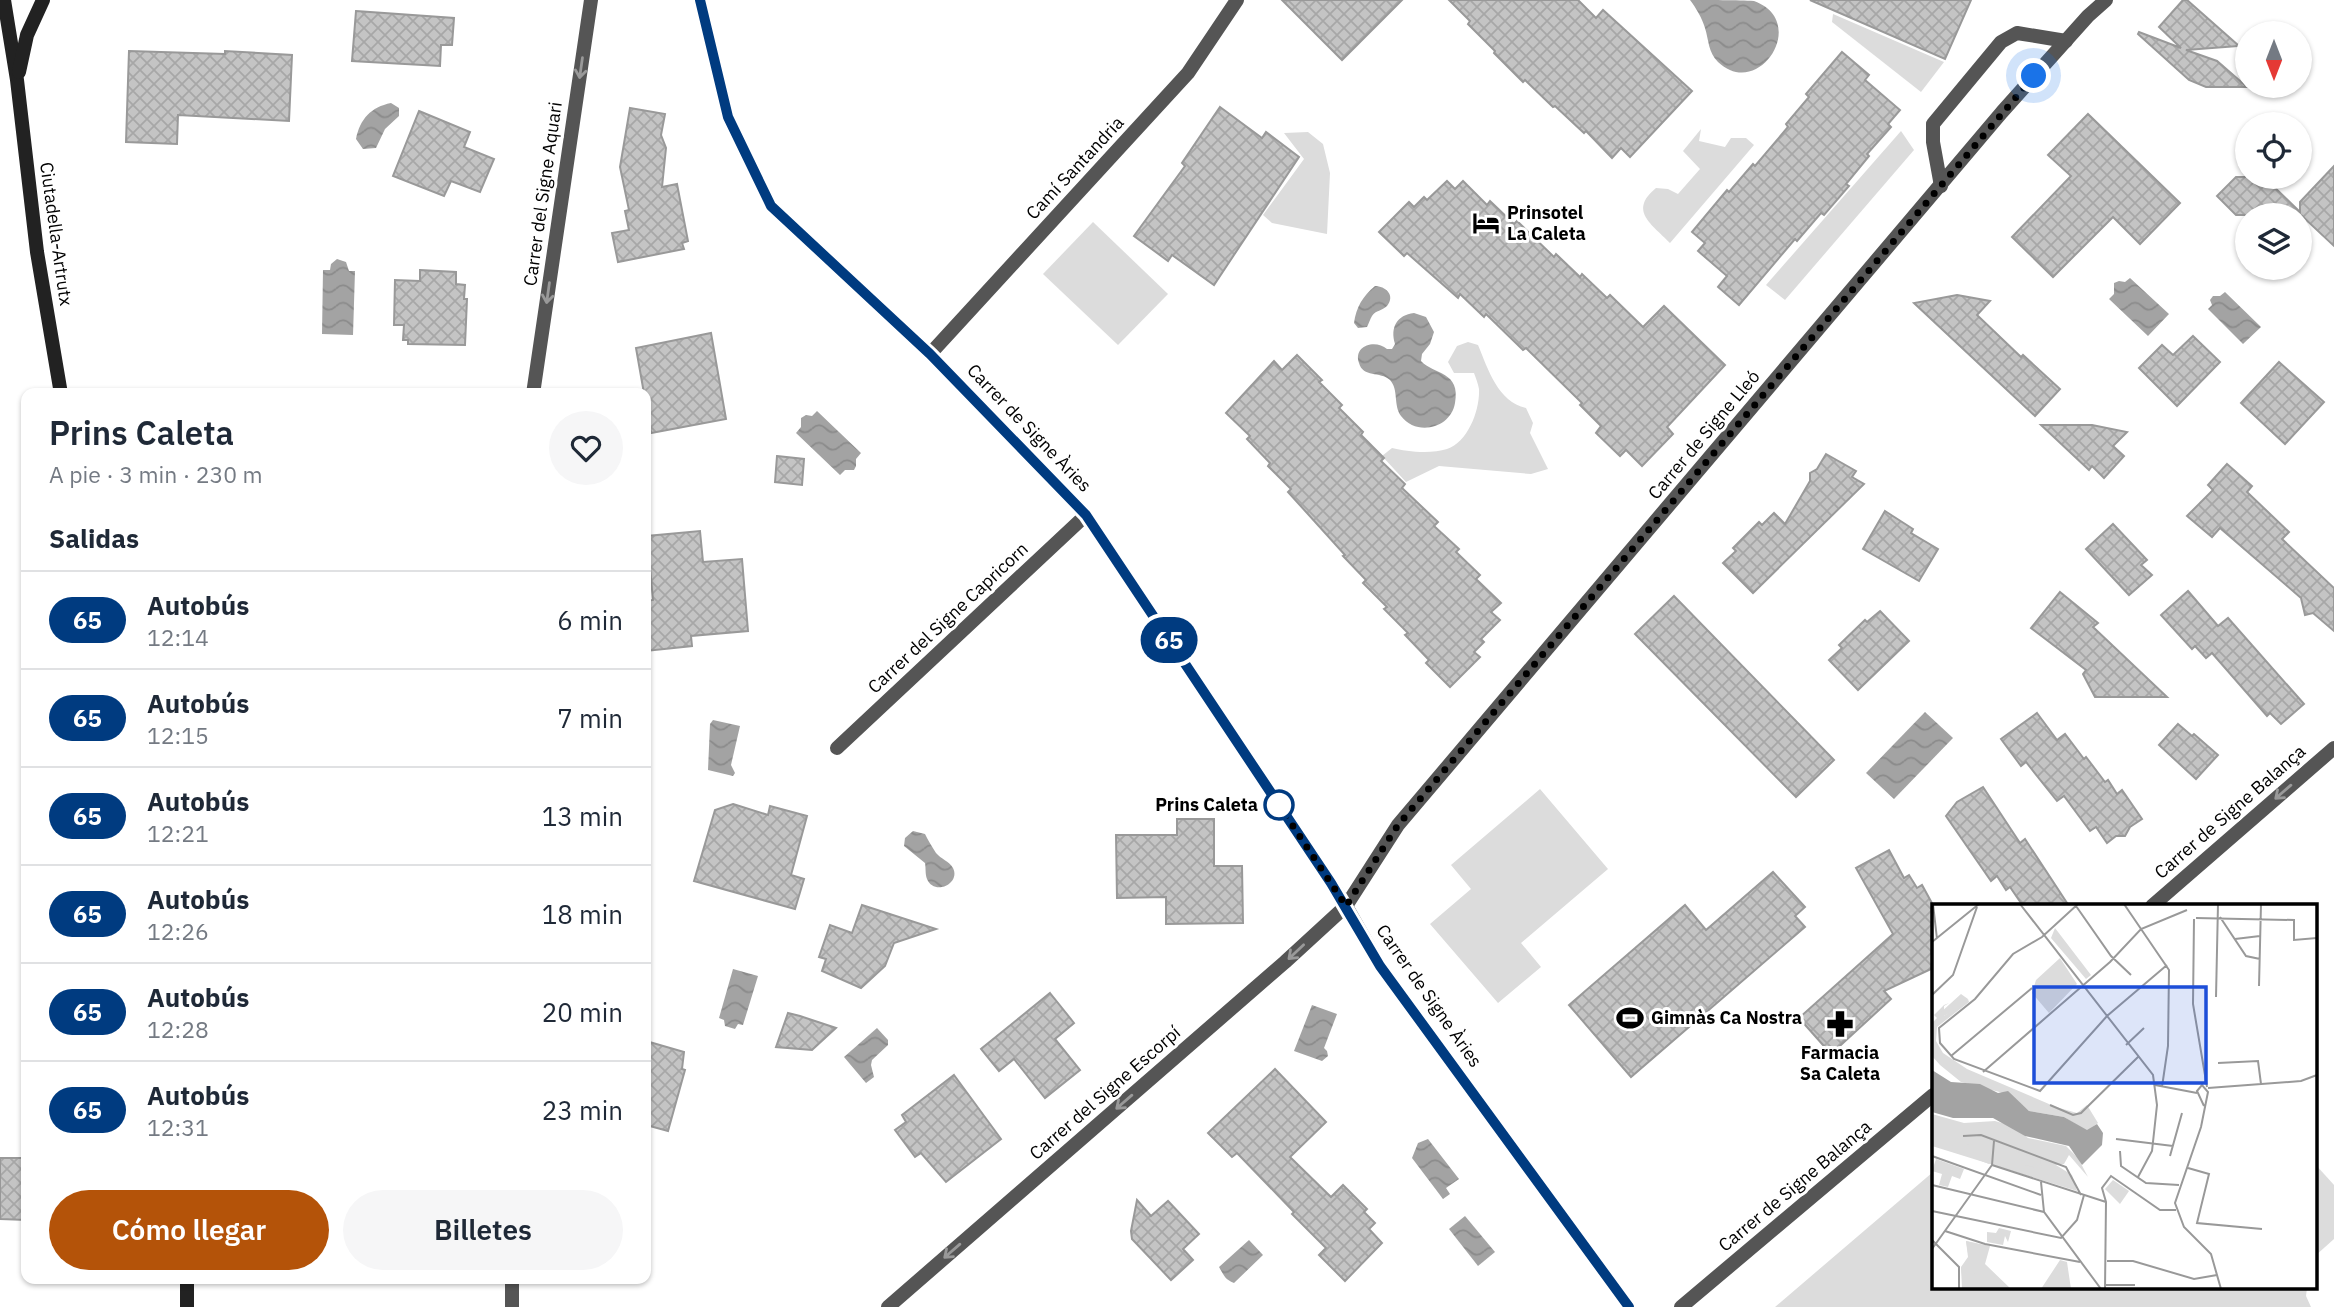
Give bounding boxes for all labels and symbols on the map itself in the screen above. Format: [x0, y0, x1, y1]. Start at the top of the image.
north arrow [2235, 21, 2312, 98]
one-way arrow [575, 56, 588, 78]
your location [2016, 58, 2051, 93]
street label: Carrer del Signe Aquari [518, 100, 567, 288]
street label: Camí Santandria [1021, 111, 1129, 224]
street label: Ciutadella-Artrutx [35, 161, 78, 307]
place label: Prinsotel La Caleta [1507, 201, 1586, 245]
hotel icon: Prinsotel La Caleta [1471, 208, 1501, 238]
one-way arrow [541, 281, 554, 303]
street label: Carrer de Signe Àries [962, 359, 1096, 497]
street label: Carrer de Signe Lleó [1643, 365, 1764, 504]
street label: Carrer del Signe Capricorn [863, 537, 1033, 698]
line badge: 65 [1138, 617, 1200, 663]
street label: Carrer de Signe Balança [2149, 739, 2310, 884]
one-way arrow [2274, 784, 2292, 800]
marker: Prins Caleta [1264, 790, 1294, 820]
place label: Prins Caleta [1155, 793, 1258, 816]
inset map [1932, 904, 2316, 1290]
street label: Carrer de Signe Àries [1371, 920, 1487, 1072]
one-way arrow [1288, 944, 1305, 961]
sports icon: Gimnàs Ca Nostra [1615, 1003, 1645, 1033]
place label: Gimnàs Ca Nostra [1651, 1006, 1802, 1029]
pharmacy icon: Farmacia Sa Caleta [1825, 1009, 1855, 1039]
street label: Carrer del Signe Escorpí [1024, 1020, 1185, 1165]
place label: Farmacia Sa Caleta [1800, 1041, 1880, 1085]
one-way arrow [1115, 1094, 1133, 1110]
street label: Carrer de Signe Balança [1713, 1115, 1876, 1256]
one-way arrow [944, 1243, 962, 1259]

